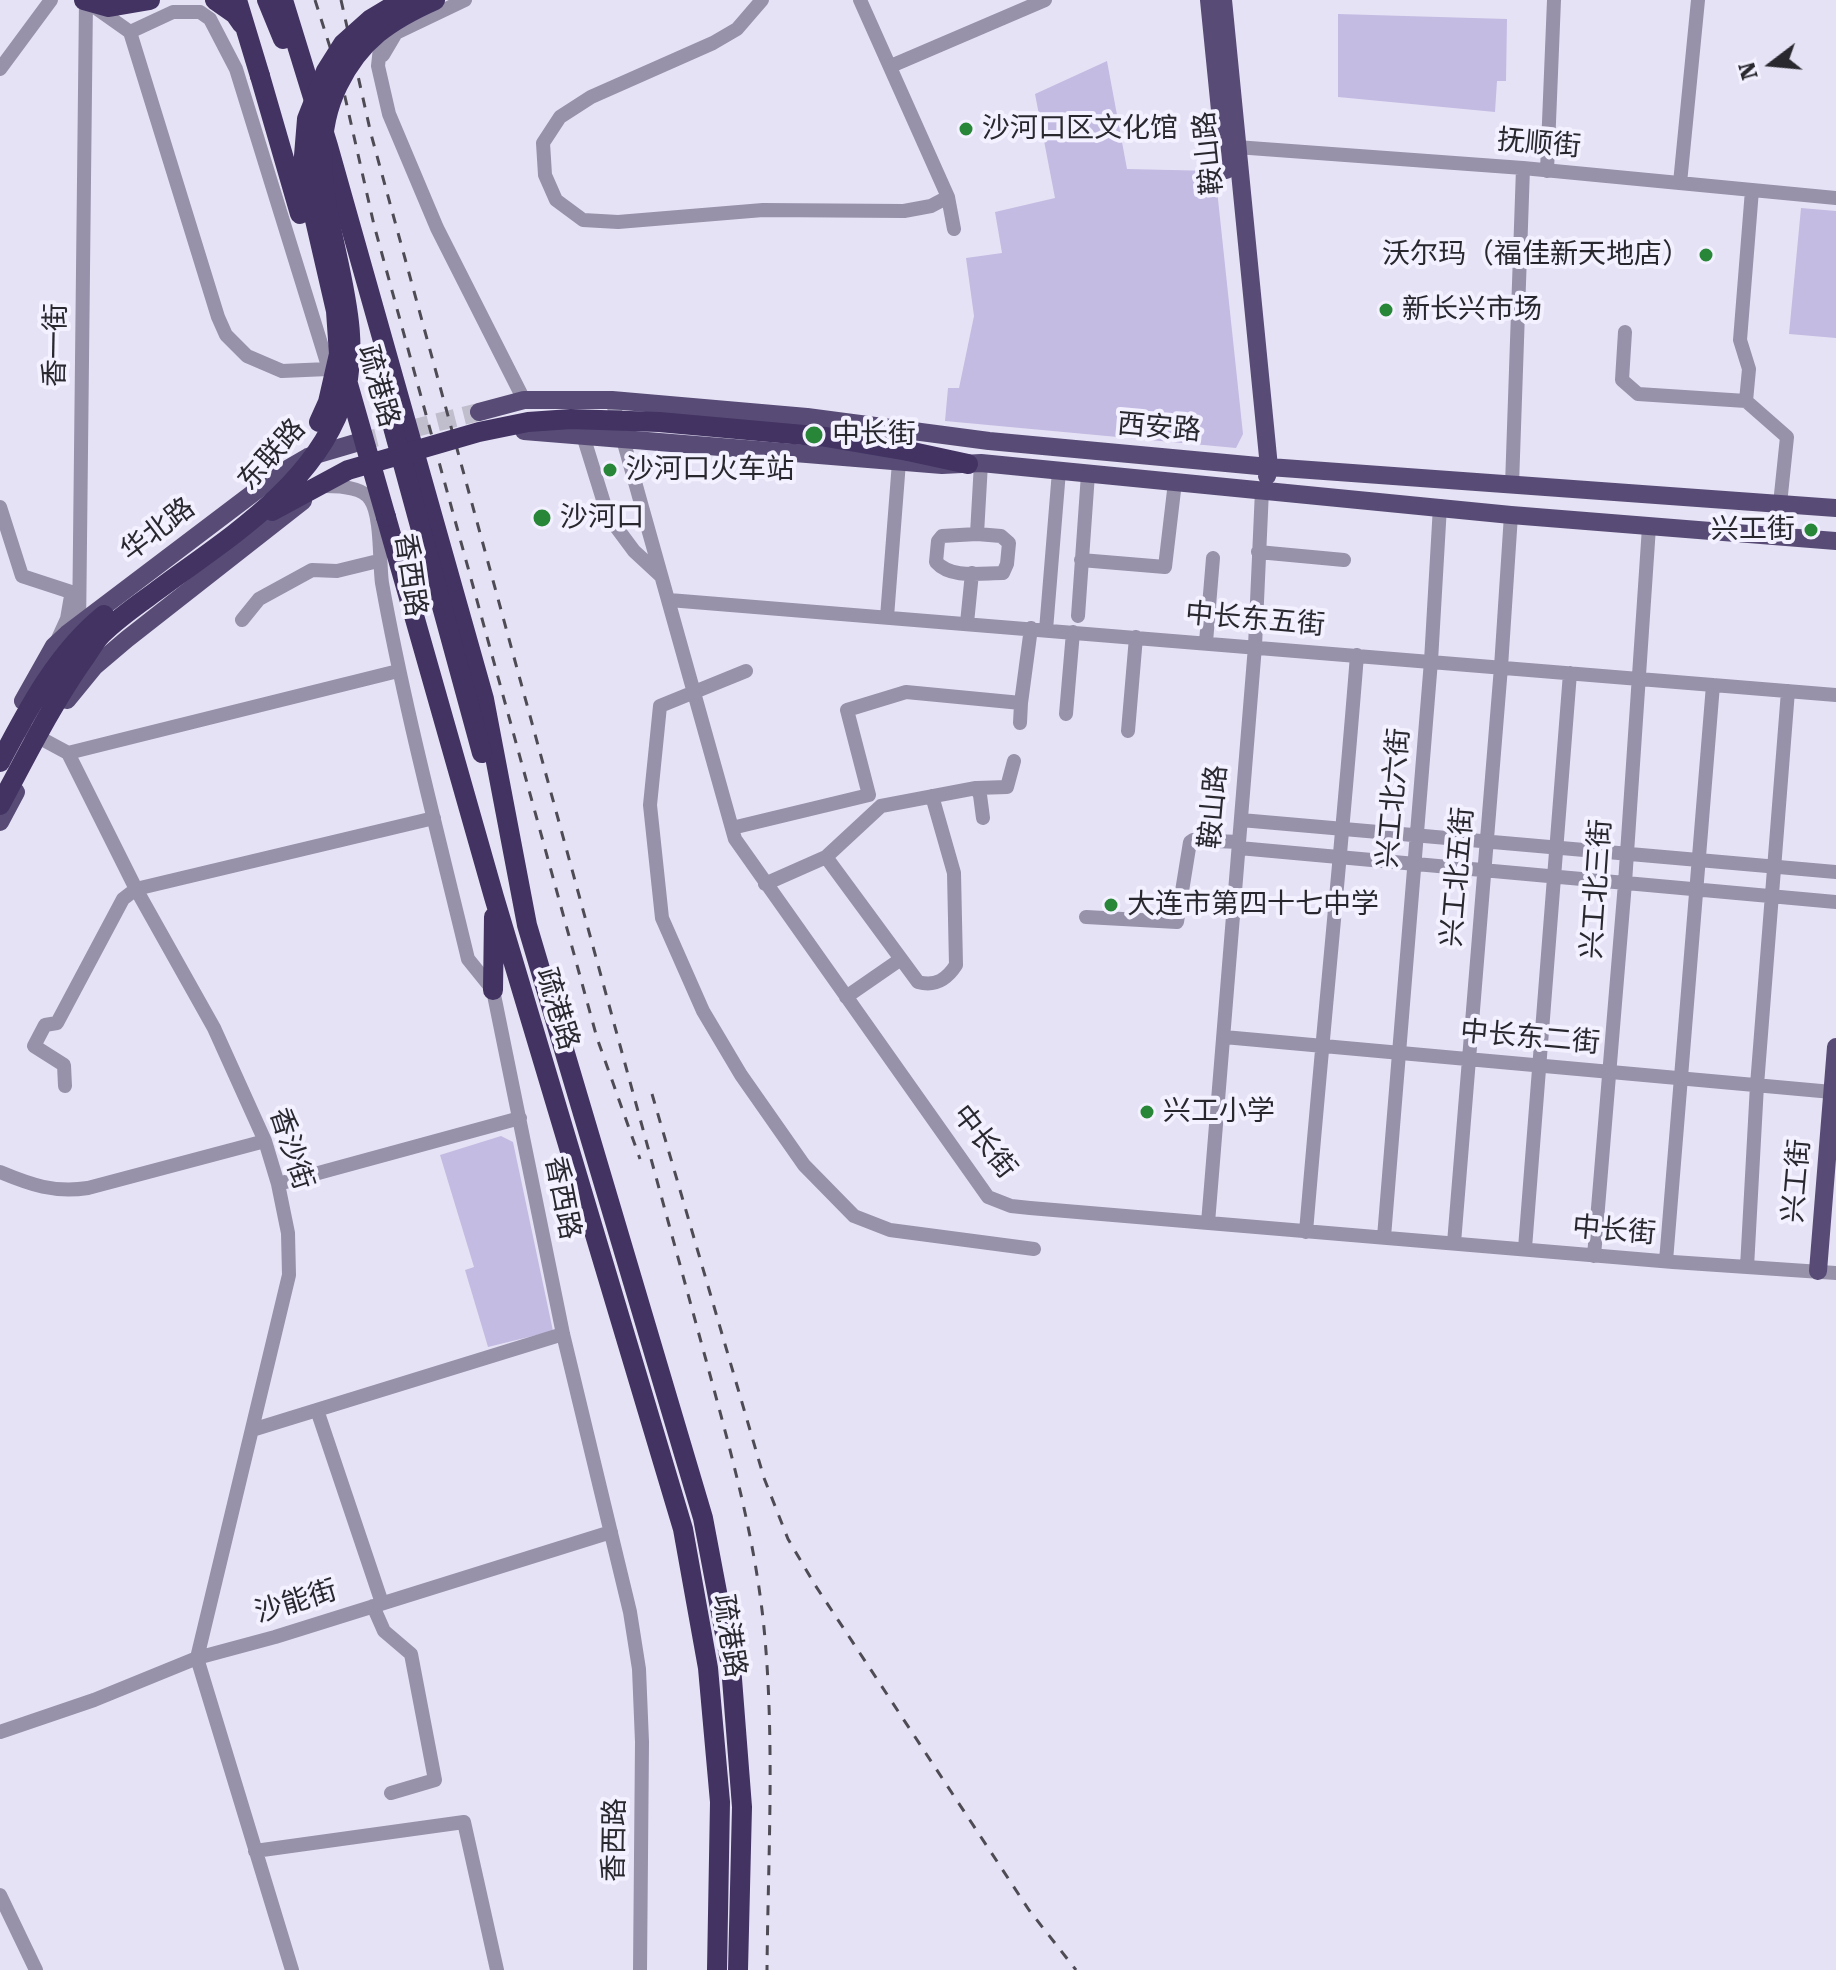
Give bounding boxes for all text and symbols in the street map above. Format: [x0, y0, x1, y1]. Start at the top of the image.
north arrow [1732, 24, 1812, 104]
text: N [1734, 59, 1763, 82]
street label: 鞍山路 [1188, 109, 1230, 197]
place label: 沙河口区文化馆 [982, 112, 1178, 146]
marker: 沙河口区文化馆 [957, 120, 975, 138]
street label: 抚顺街 [1496, 124, 1582, 164]
place label: 沃尔玛（福佳新天地店） [1382, 238, 1690, 272]
marker: 沃尔玛（福佳新天地店） [1697, 246, 1715, 264]
place label: 新长兴市场 [1402, 293, 1542, 327]
marker: 新长兴市场 [1377, 301, 1395, 319]
street label: 香一街 [38, 303, 74, 387]
street label: 疏港路 [350, 341, 406, 431]
street label: 西安路 [1116, 408, 1202, 448]
street label: 东联路 [231, 413, 313, 497]
place label: 中长街 [832, 418, 916, 452]
marker: 中长街 [803, 424, 825, 446]
place label: 沙河口火车站 [626, 453, 794, 487]
marker: 沙河口火车站 [601, 461, 619, 479]
street label: 华北路 [114, 491, 202, 569]
place label: 沙河口 [560, 501, 644, 535]
marker: 沙河口 [531, 507, 553, 529]
place label: 兴工街 [1711, 513, 1795, 547]
marker: 兴工街 [1802, 521, 1820, 539]
street label: 香西路 [388, 531, 432, 619]
street label: 中长东五街 [1184, 597, 1326, 643]
street label: 兴工北六街 [1371, 727, 1417, 869]
street label: 鞍山路 [1194, 764, 1234, 850]
street label: 兴工北五街 [1435, 806, 1481, 948]
street label: 兴工北三街 [1575, 818, 1619, 960]
place label: 大连市第四十七中学 [1127, 888, 1379, 922]
marker: 大连市第四十七中学 [1102, 896, 1120, 914]
street label: 疏港路 [529, 964, 585, 1054]
street label: 中长东二街 [1459, 1015, 1601, 1061]
place label: 兴工小学 [1163, 1095, 1275, 1129]
street label: 中长街 [945, 1099, 1023, 1185]
marker: 兴工小学 [1138, 1103, 1156, 1121]
street label: 香沙街 [262, 1104, 320, 1194]
street label: 兴工街 [1777, 1138, 1817, 1224]
street label: 香西路 [537, 1154, 587, 1242]
street label: 中长街 [1571, 1211, 1657, 1251]
street label: 沙能街 [251, 1574, 341, 1630]
street label: 疏港路 [706, 1592, 752, 1680]
street label: 香西路 [597, 1798, 633, 1882]

